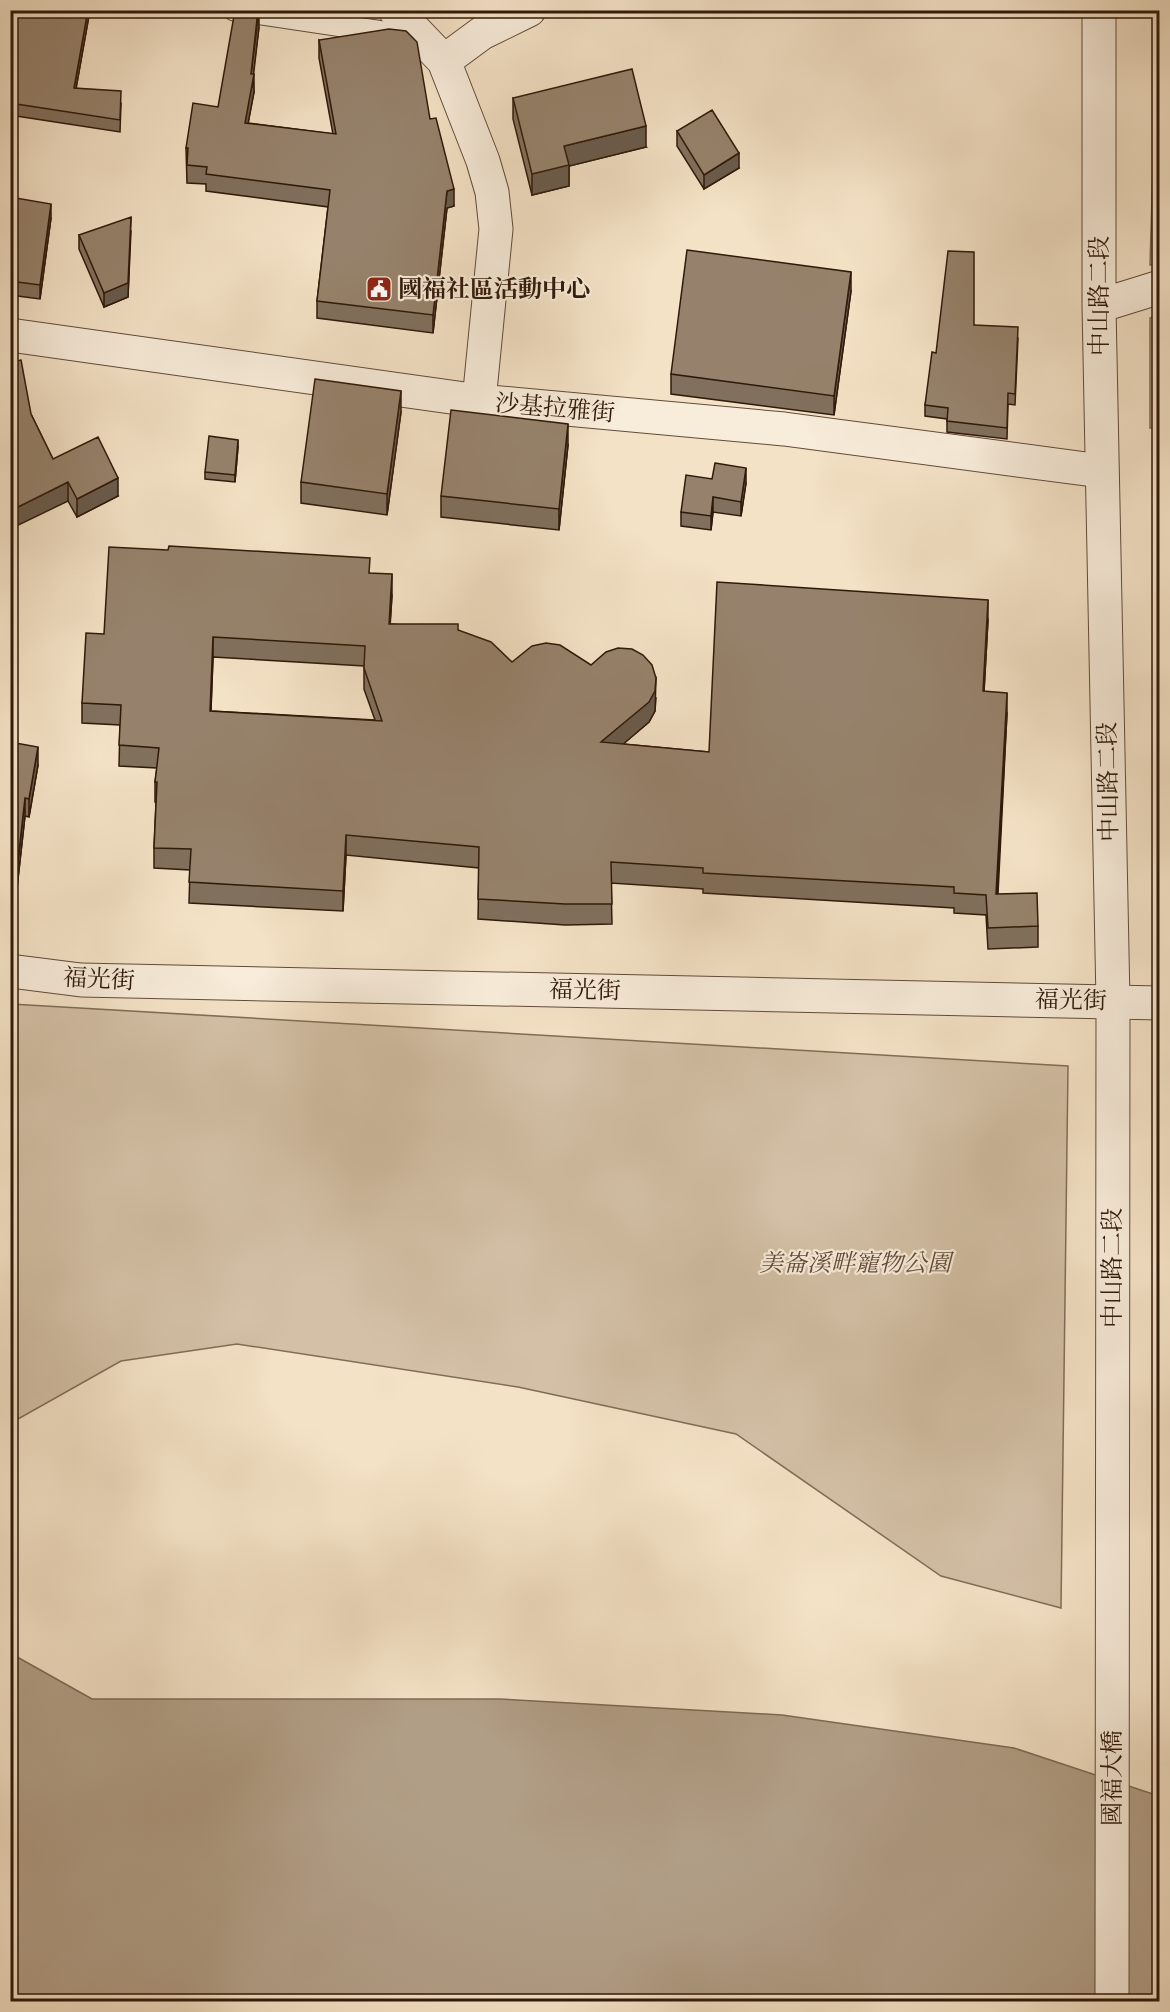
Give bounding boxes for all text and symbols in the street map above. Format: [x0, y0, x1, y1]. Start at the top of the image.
street label: 中山路二段 [1084, 236, 1114, 356]
public building icon: 國福社區活動中心 [364, 274, 394, 304]
place label: 國福社區活動中心 [398, 274, 590, 304]
street label: 沙基拉雅街 [494, 388, 616, 428]
street label: 中山路二段 [1092, 722, 1124, 842]
street label: 福光街 [62, 962, 136, 996]
street label: 福光街 [549, 974, 621, 1006]
street label: 福光街 [1035, 984, 1107, 1016]
street label: 中山路二段 [1097, 1208, 1127, 1328]
park label: 美崙溪畔寵物公園 [759, 1248, 955, 1278]
street label: 國福大橋 [1097, 1730, 1127, 1826]

